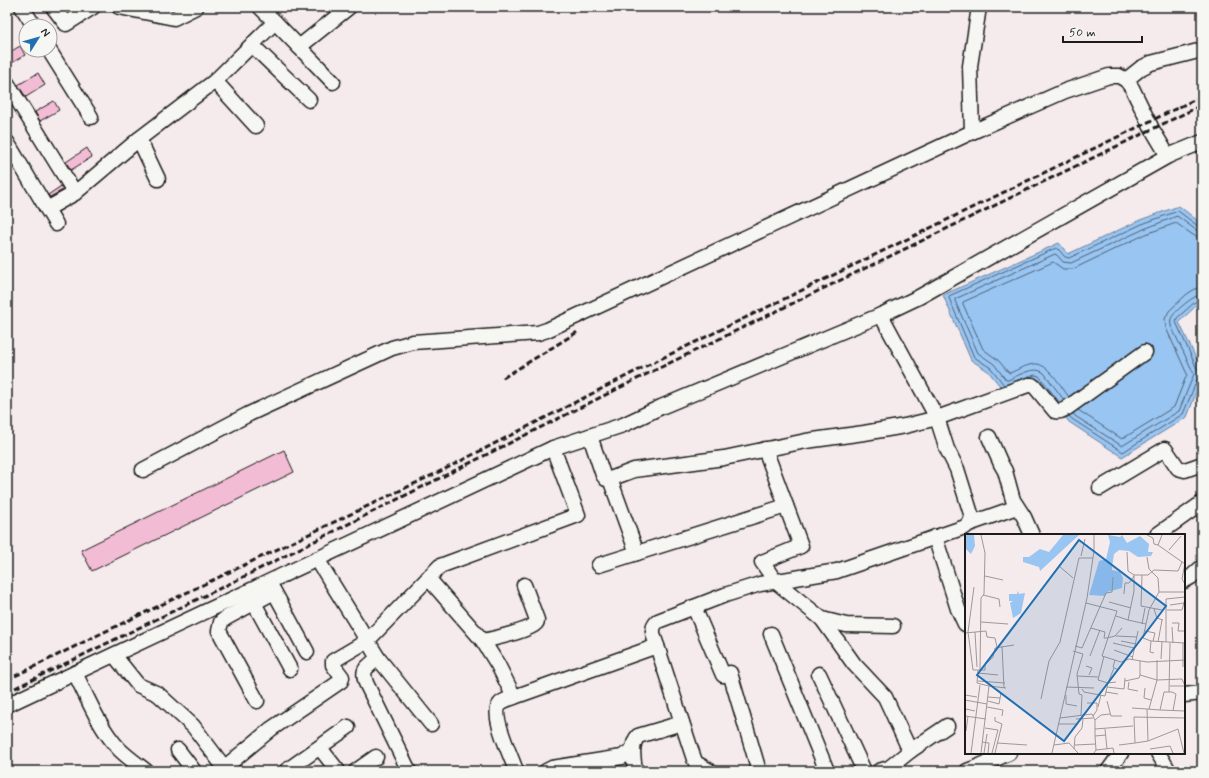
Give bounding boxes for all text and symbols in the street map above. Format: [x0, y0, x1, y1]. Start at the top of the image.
north arrow [18, 18, 58, 58]
scale bar [1063, 18, 1142, 44]
text: N [37, 25, 53, 40]
text: 50 m [1069, 25, 1096, 41]
inset map [965, 534, 1185, 754]

